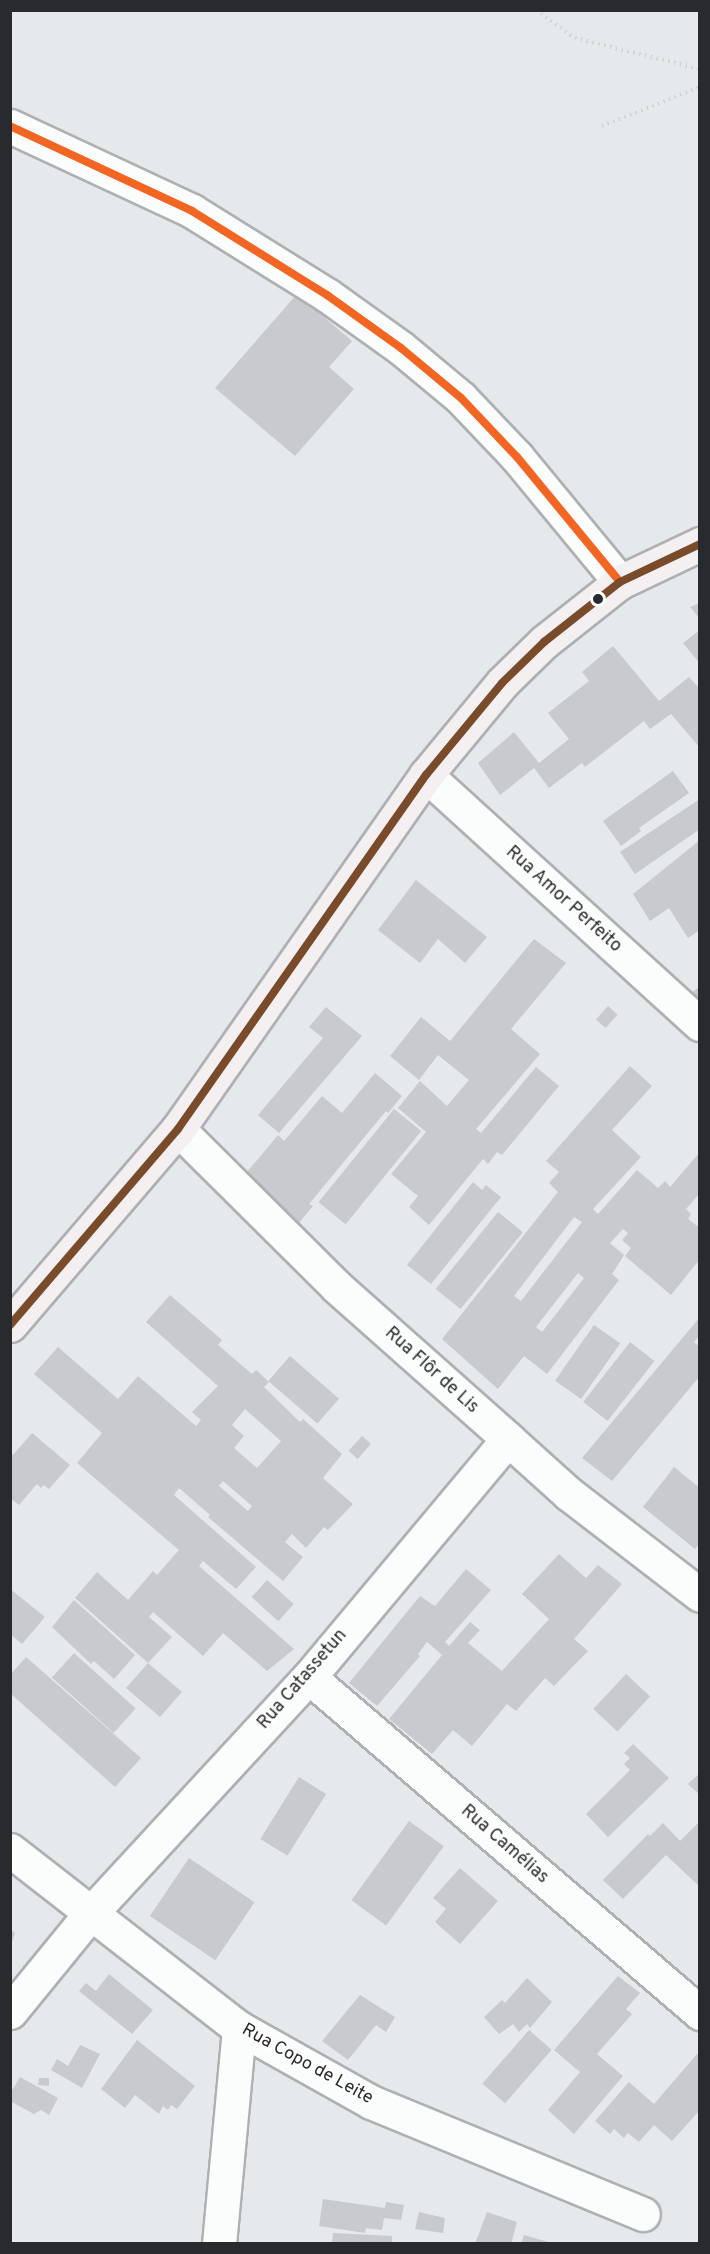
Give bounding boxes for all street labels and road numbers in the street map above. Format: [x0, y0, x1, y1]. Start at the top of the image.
street label: Rua Amor Perfeito [500, 842, 626, 958]
street label: Rua Flôr de Lis [380, 1323, 482, 1419]
street label: Rua Catassetun [254, 1626, 352, 1734]
street label: Rua Camélias [456, 1801, 552, 1889]
street label: Rua Copo de Leite [238, 2020, 376, 2110]

